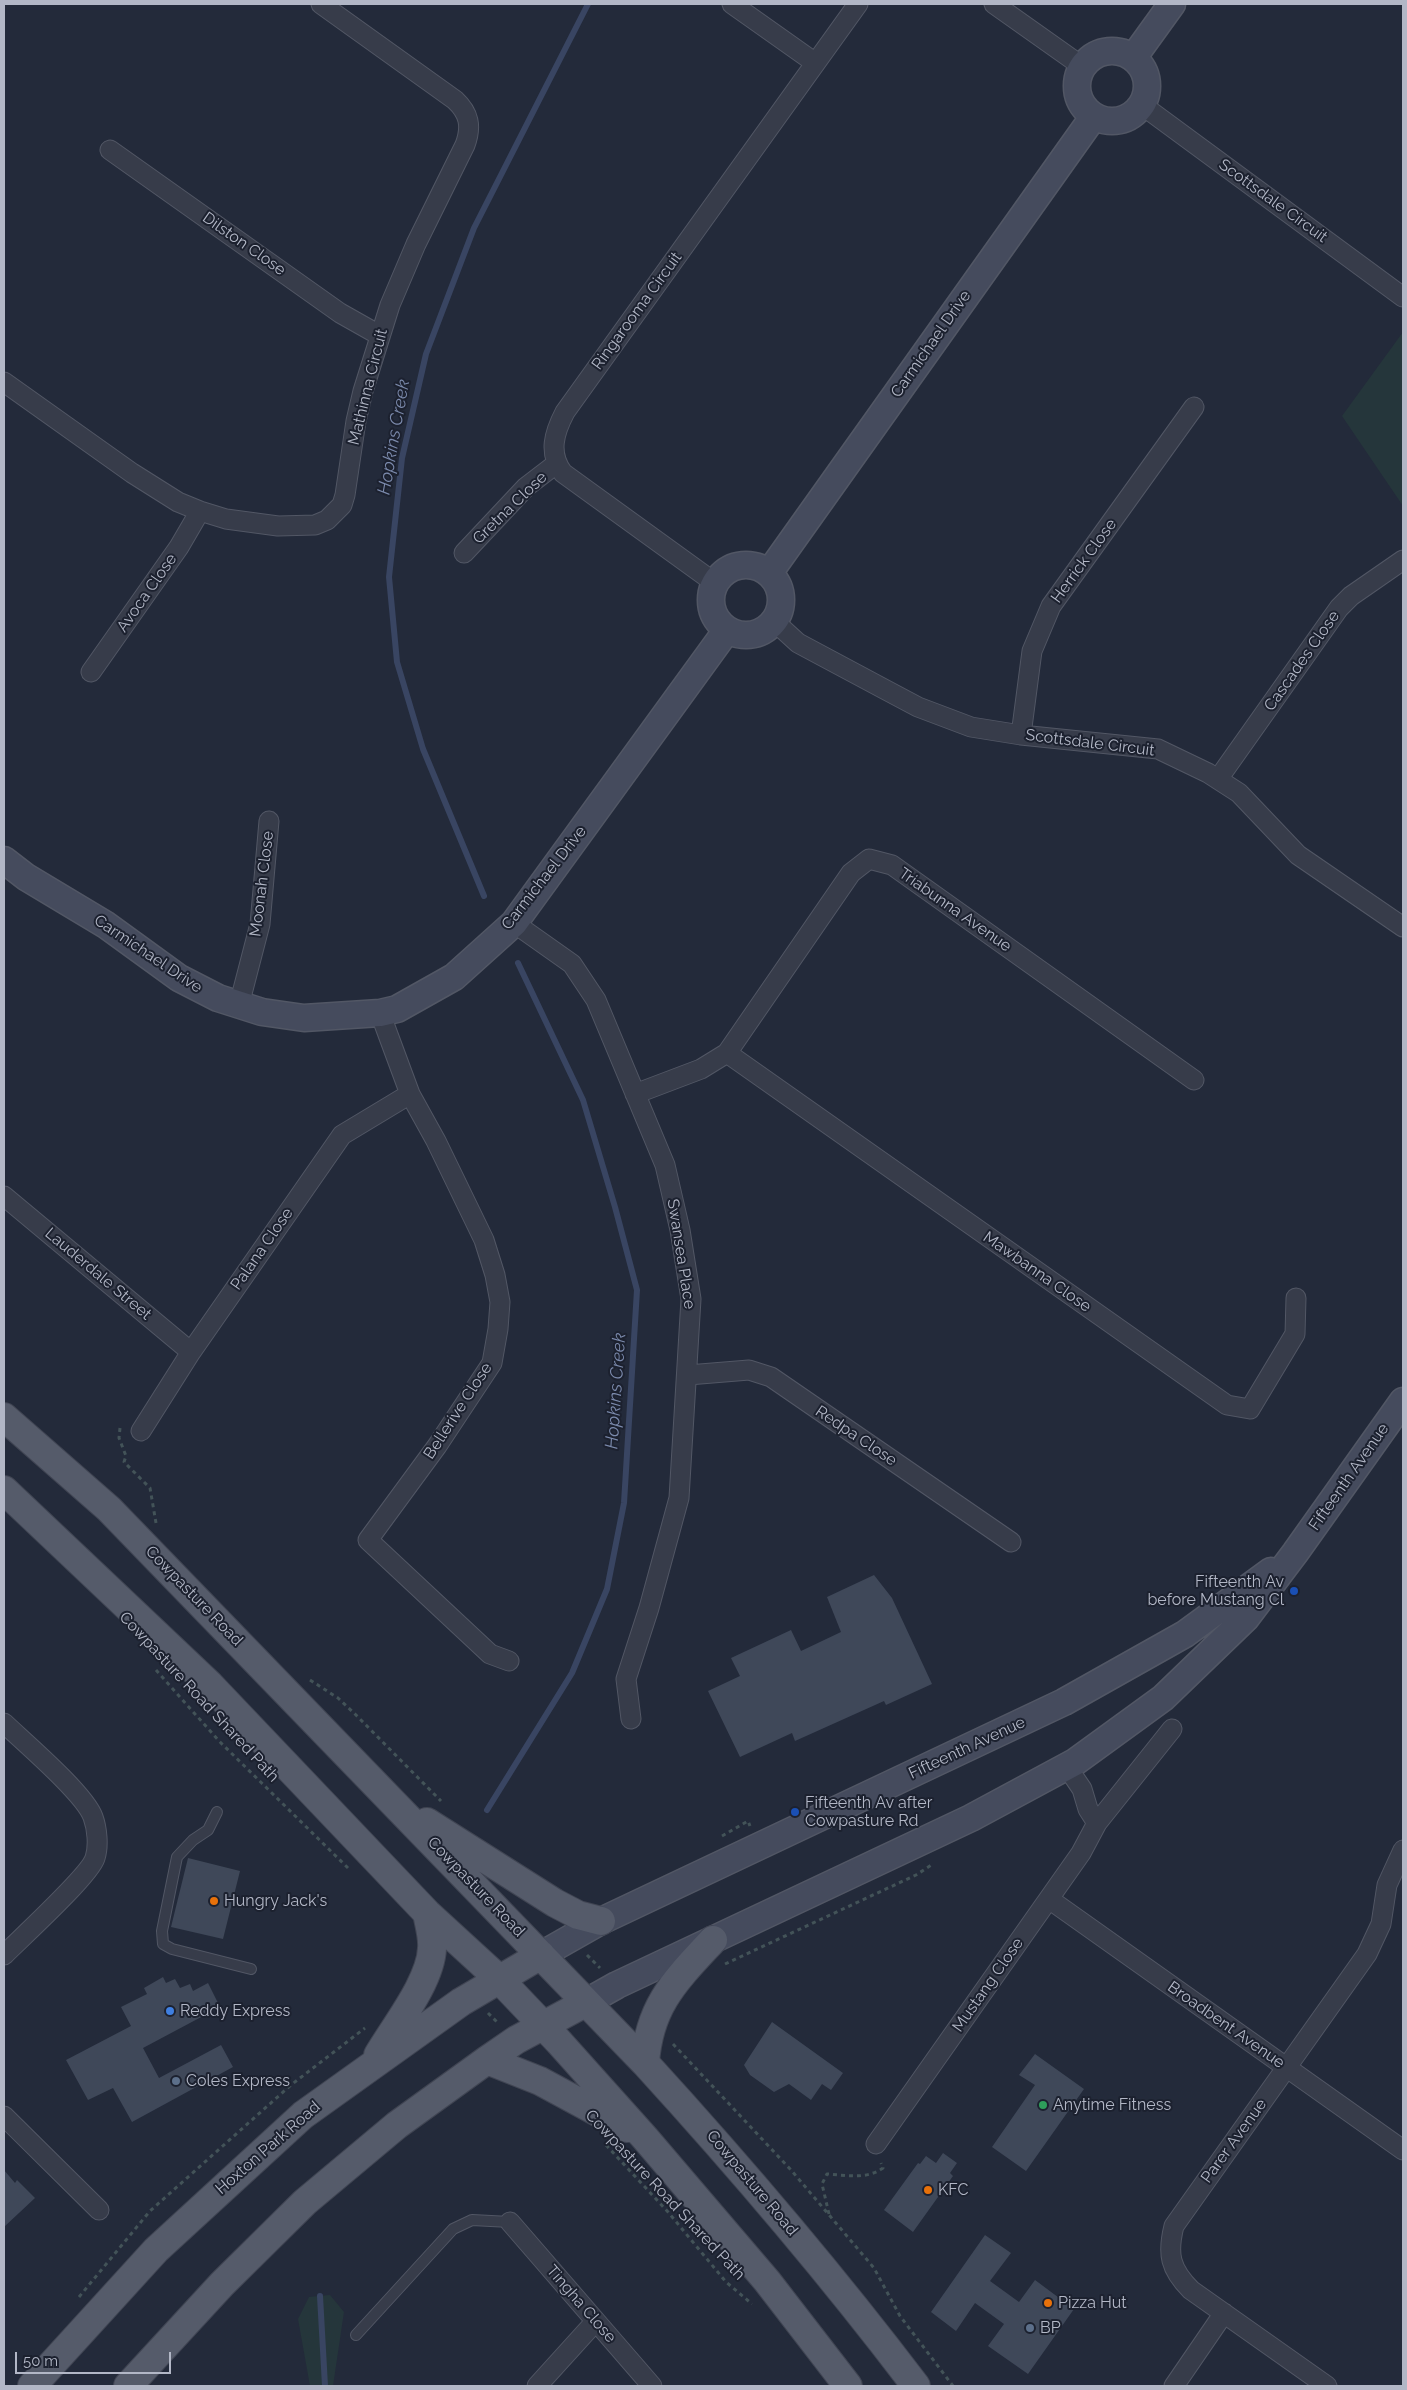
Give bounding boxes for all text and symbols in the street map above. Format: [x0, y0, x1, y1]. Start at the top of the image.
street label: Scottsdale Circuit [1215, 155, 1331, 247]
street label: Dilston Close [199, 208, 289, 280]
street label: Ringarooma Circuit [588, 248, 686, 374]
street label: Carmichael Drive [887, 287, 975, 401]
street label: Mathinna Circuit [344, 327, 392, 447]
water label: Hopkins Creek [373, 378, 415, 496]
street label: Gretna Close [469, 468, 551, 548]
street label: Herrick Close [1047, 515, 1121, 607]
street label: Avoca Close [113, 550, 181, 636]
street label: Cascades Close [1260, 607, 1344, 715]
street label: Scottsdale Circuit [1024, 726, 1156, 760]
street label: Carmichael Drive [498, 822, 590, 934]
street label: Moonah Close [246, 830, 278, 938]
street label: Triabunna Avenue [895, 864, 1015, 956]
street label: Carmichael Drive [90, 911, 206, 997]
street label: Swansea Place [663, 1198, 699, 1310]
street label: Palana Close [227, 1204, 297, 1294]
street label: Lauderdale Street [41, 1224, 155, 1324]
street label: Mawbanna Close [979, 1228, 1095, 1316]
water label: Hopkins Creek [601, 1332, 631, 1450]
street label: Bellerive Close [420, 1359, 496, 1463]
street label: Redpa Close [812, 1402, 900, 1470]
street label: Fifteenth Avenue [1305, 1420, 1393, 1534]
street label: Cowpasture Road [141, 1542, 247, 1650]
place label: Fifteenth Av before Mustang Cl [1147, 1572, 1284, 1610]
marker: Fifteenth Av before Mustang Cl [1288, 1585, 1300, 1597]
street label: Cowpasture Road Shared Path [115, 1608, 283, 1786]
street label: Fifteenth Avenue [906, 1713, 1028, 1783]
place label: Fifteenth Av after Cowpasture Rd [805, 1793, 932, 1831]
marker: Fifteenth Av after Cowpasture Rd [789, 1806, 801, 1818]
street label: Cowpasture Road [423, 1833, 529, 1941]
place label: Hungry Jack's [224, 1891, 327, 1911]
marker: Hungry Jack's [208, 1895, 220, 1907]
street label: Mustang Close [948, 1934, 1028, 2036]
street label: Broadbent Avenue [1164, 1977, 1288, 2073]
place label: Reddy Express [180, 2001, 290, 2021]
marker: Reddy Express [164, 2005, 176, 2017]
place label: Coles Express [186, 2071, 290, 2091]
marker: Coles Express [170, 2075, 182, 2087]
place label: Anytime Fitness [1053, 2095, 1171, 2115]
street label: Parer Avenue [1197, 2095, 1271, 2187]
street label: Hoxton Park Road [212, 2097, 324, 2199]
marker: Anytime Fitness [1037, 2099, 1049, 2111]
street label: Cowpasture Road Shared Path [581, 2106, 749, 2284]
street label: Cowpasture Road [702, 2126, 802, 2240]
place label: KFC [938, 2180, 968, 2200]
marker: KFC [922, 2184, 934, 2196]
street label: Tingha Close [542, 2261, 620, 2347]
place label: Pizza Hut [1058, 2293, 1127, 2313]
marker: Pizza Hut [1042, 2297, 1054, 2309]
place label: BP [1040, 2318, 1061, 2338]
marker: BP [1024, 2322, 1036, 2334]
scale bar [18, 2342, 174, 2374]
text: 50 m [23, 2352, 58, 2370]

